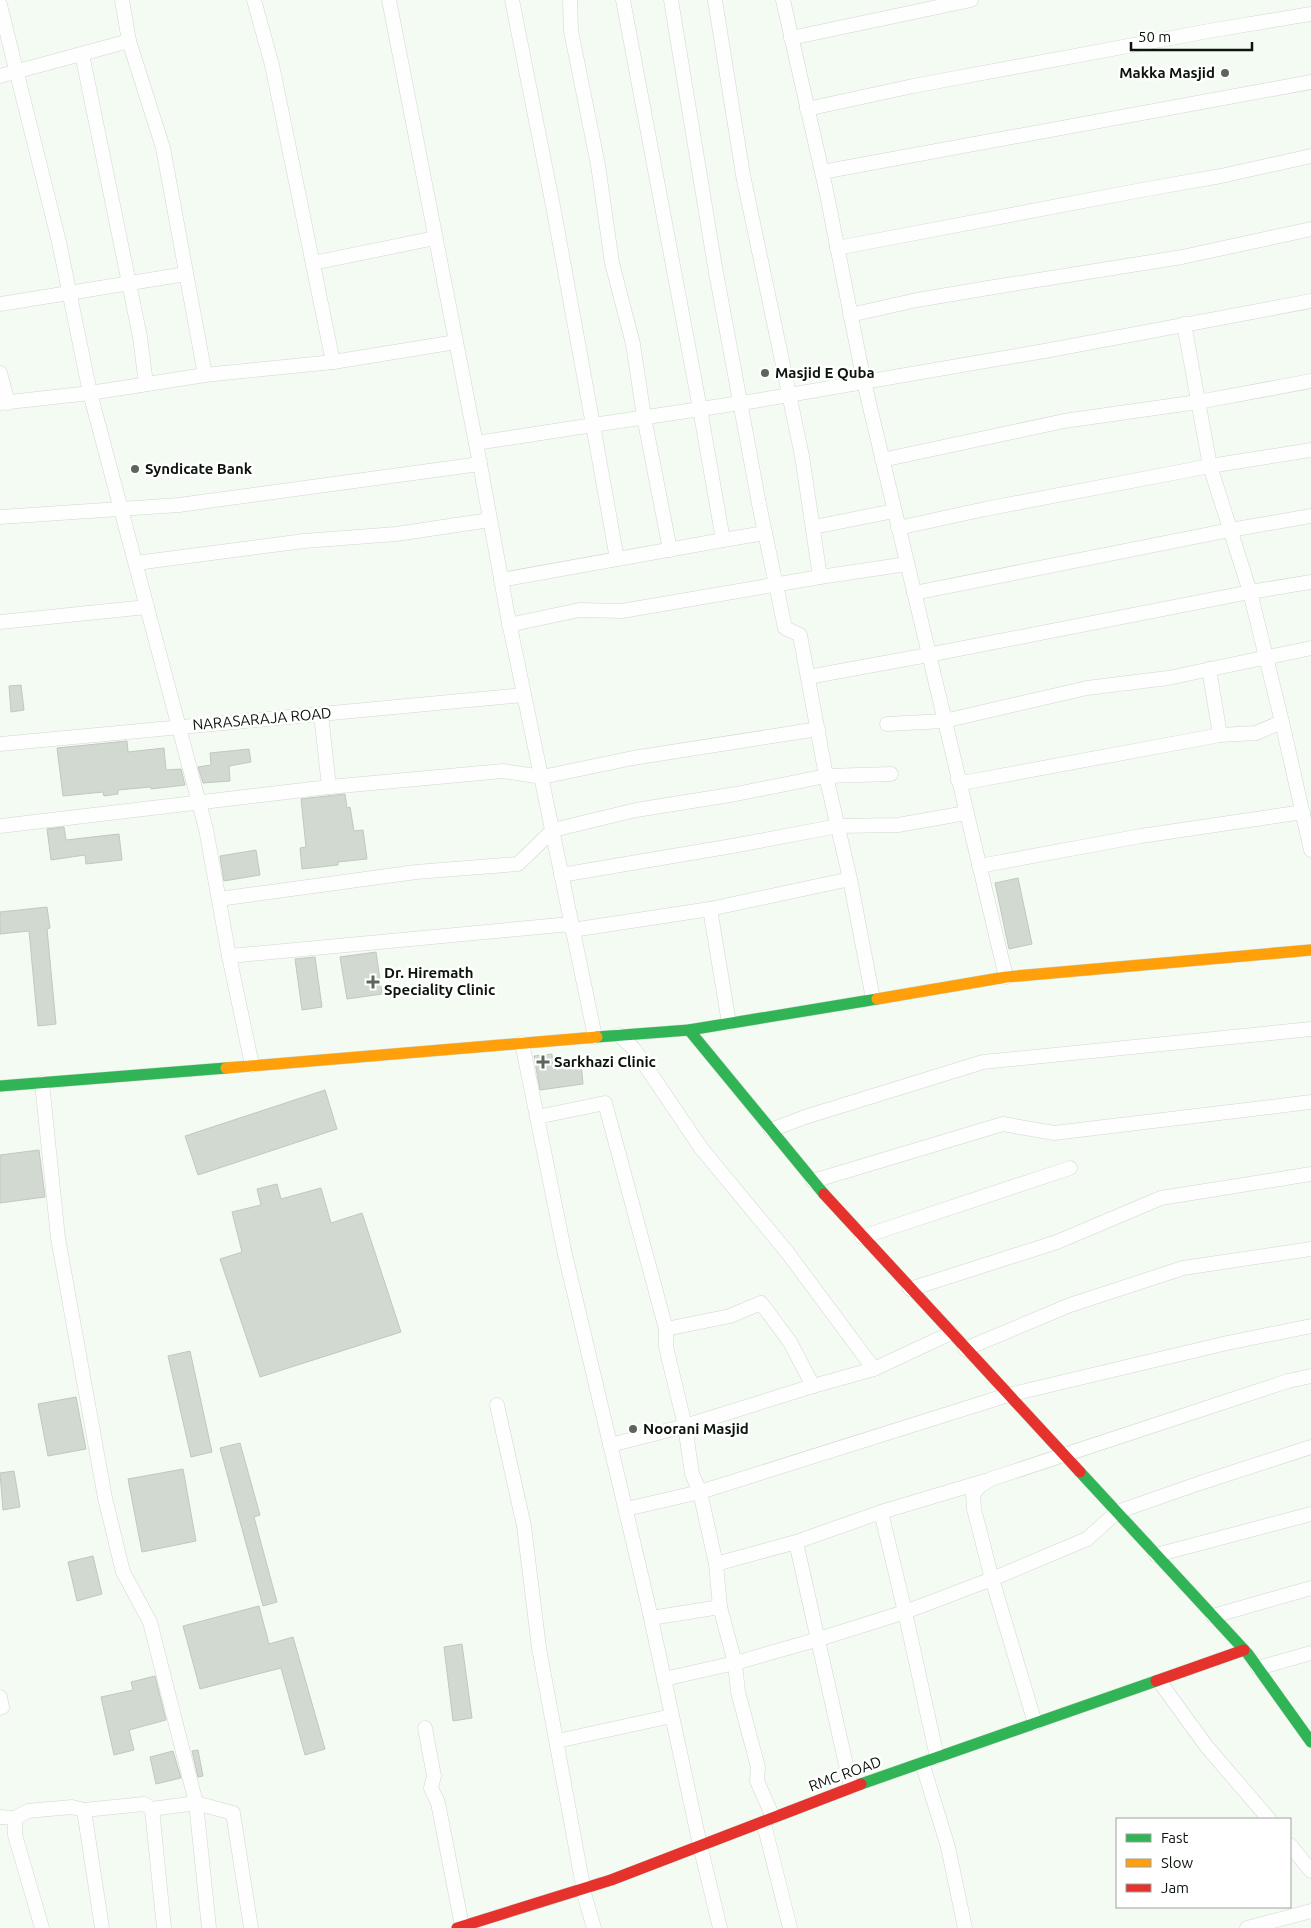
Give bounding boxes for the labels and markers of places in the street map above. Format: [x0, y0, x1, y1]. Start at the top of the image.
place label: Makka Masjid [1119, 64, 1215, 81]
marker: Makka Masjid [1219, 67, 1231, 79]
place label: Masjid E Quba [775, 364, 875, 381]
marker: Masjid E Quba [759, 367, 771, 379]
place label: Syndicate Bank [145, 460, 253, 477]
marker: Syndicate Bank [129, 463, 141, 475]
place label: Dr. Hiremath Speciality Clinic [384, 964, 495, 998]
marker: Dr. Hiremath Speciality Clinic [366, 975, 380, 989]
place label: Sarkhazi Clinic [554, 1053, 656, 1070]
marker: Sarkhazi Clinic [536, 1055, 550, 1069]
place label: Noorani Masjid [643, 1420, 749, 1437]
marker: Noorani Masjid [627, 1423, 639, 1435]

